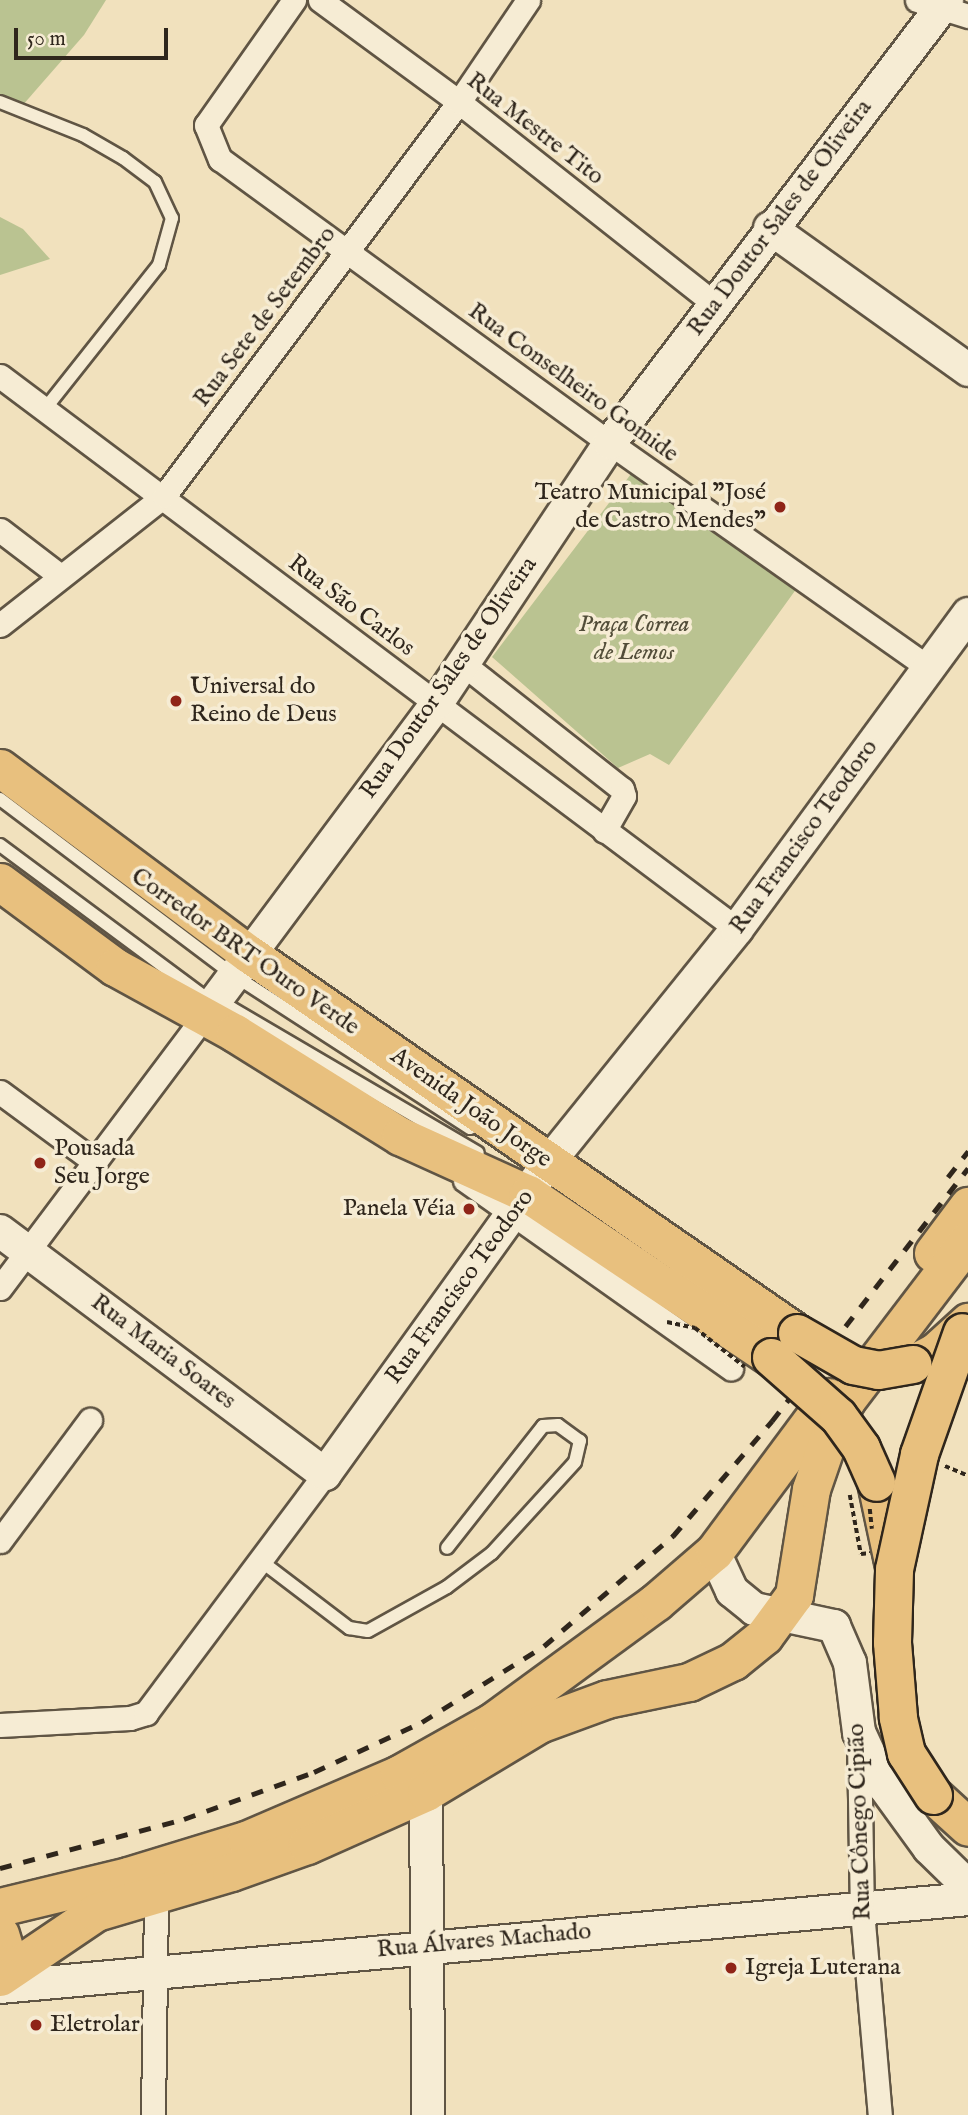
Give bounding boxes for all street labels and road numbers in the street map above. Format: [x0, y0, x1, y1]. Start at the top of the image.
street label: Rua Mestre Tito [461, 66, 609, 192]
street label: Rua Doutor Sales de Oliveira [682, 94, 878, 342]
street label: Rua Sete de Setembro [188, 221, 342, 413]
street label: Rua Conselheiro Gomide [462, 297, 684, 469]
street label: Rua São Carlos [282, 549, 420, 663]
street label: Rua Doutor Sales de Oliveira [354, 552, 544, 804]
street label: Rua Francisco Teodoro [724, 734, 884, 940]
street label: Corredor BRT Ouro Verde [125, 862, 365, 1042]
street label: Avenida João Jorge [385, 1042, 557, 1174]
street label: Rua Francisco Teodoro [380, 1184, 540, 1390]
street label: Rua Maria Soares [85, 1288, 241, 1416]
street label: Rua Cônego Cipião [842, 1723, 878, 1921]
street label: Rua Álvares Machado [376, 1917, 592, 1965]

